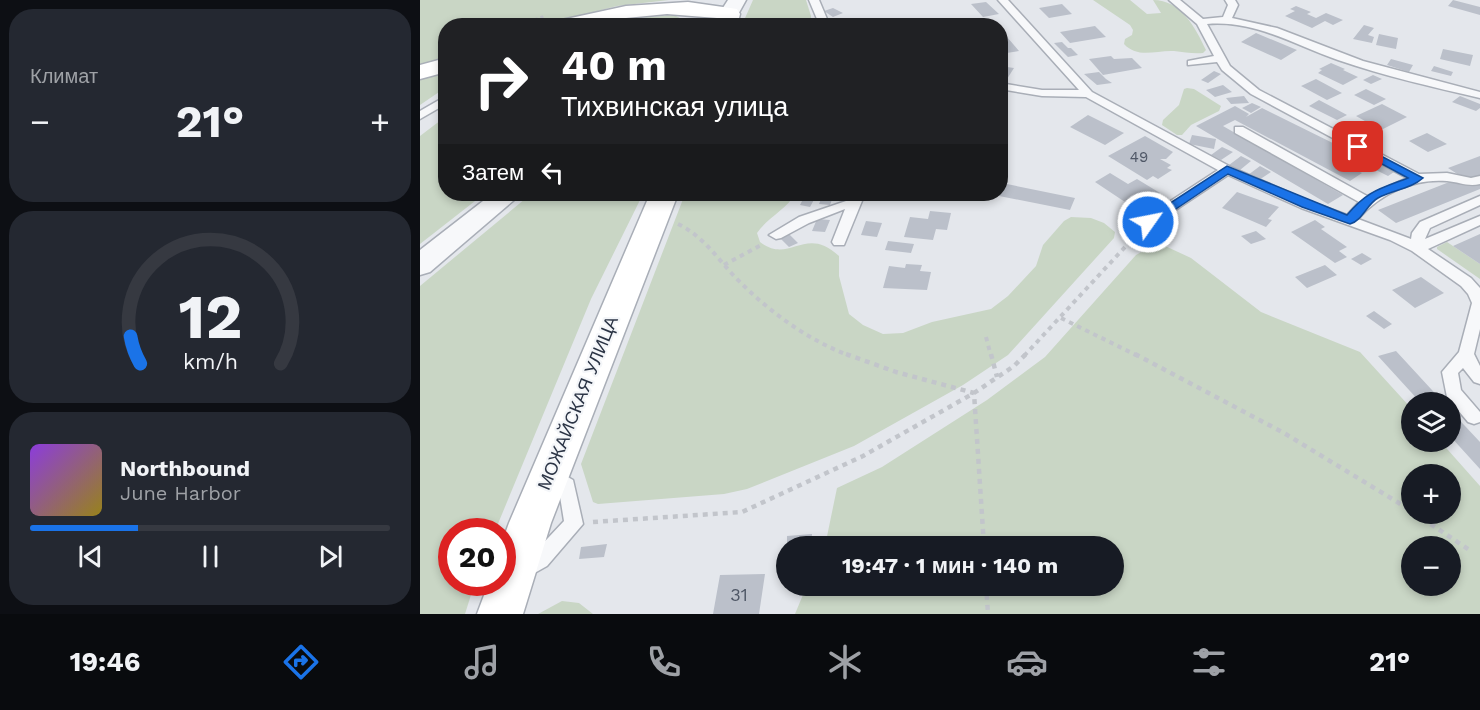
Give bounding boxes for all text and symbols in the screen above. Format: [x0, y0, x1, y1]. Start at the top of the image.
text: 40 m [561, 41, 667, 90]
icon: right [462, 42, 540, 120]
text: Климат [30, 64, 98, 88]
text: Тихвинская улица [561, 91, 788, 123]
text: 21° [176, 95, 244, 148]
text: − [30, 102, 50, 141]
text: + [370, 102, 390, 141]
pin [1332, 121, 1383, 172]
icon: arrive [1341, 130, 1374, 163]
house number: 49 [1130, 148, 1148, 166]
icon: left [536, 156, 569, 189]
text: Затем [462, 160, 524, 185]
position arrow [1116, 190, 1180, 254]
text: 12 [178, 280, 242, 353]
street label: МОЖАЙСКАЯ УЛИЦА [533, 313, 622, 493]
text: km/h [182, 349, 238, 374]
map controls [1401, 392, 1461, 596]
button: layers [1401, 392, 1461, 452]
text: Northbound [120, 456, 250, 481]
button: + [1401, 464, 1461, 524]
text: June Harbor [120, 481, 241, 505]
speed limit sign: 20 [438, 518, 516, 596]
button: − [1401, 536, 1461, 596]
icon: previous [74, 540, 107, 573]
icon: pause [194, 540, 227, 573]
icon: next [314, 540, 347, 573]
text: 19:47 · 1 мин · 140 m [842, 553, 1058, 578]
house number: 31 [730, 584, 748, 605]
icon: directions [280, 641, 322, 683]
icon: music [461, 641, 503, 683]
icon: phone [643, 641, 685, 683]
icon: climate [824, 641, 866, 683]
icon: car [1006, 641, 1048, 683]
icon: filters [1188, 641, 1230, 683]
text: 19:46 [70, 646, 140, 678]
text: 21° [1369, 646, 1410, 678]

